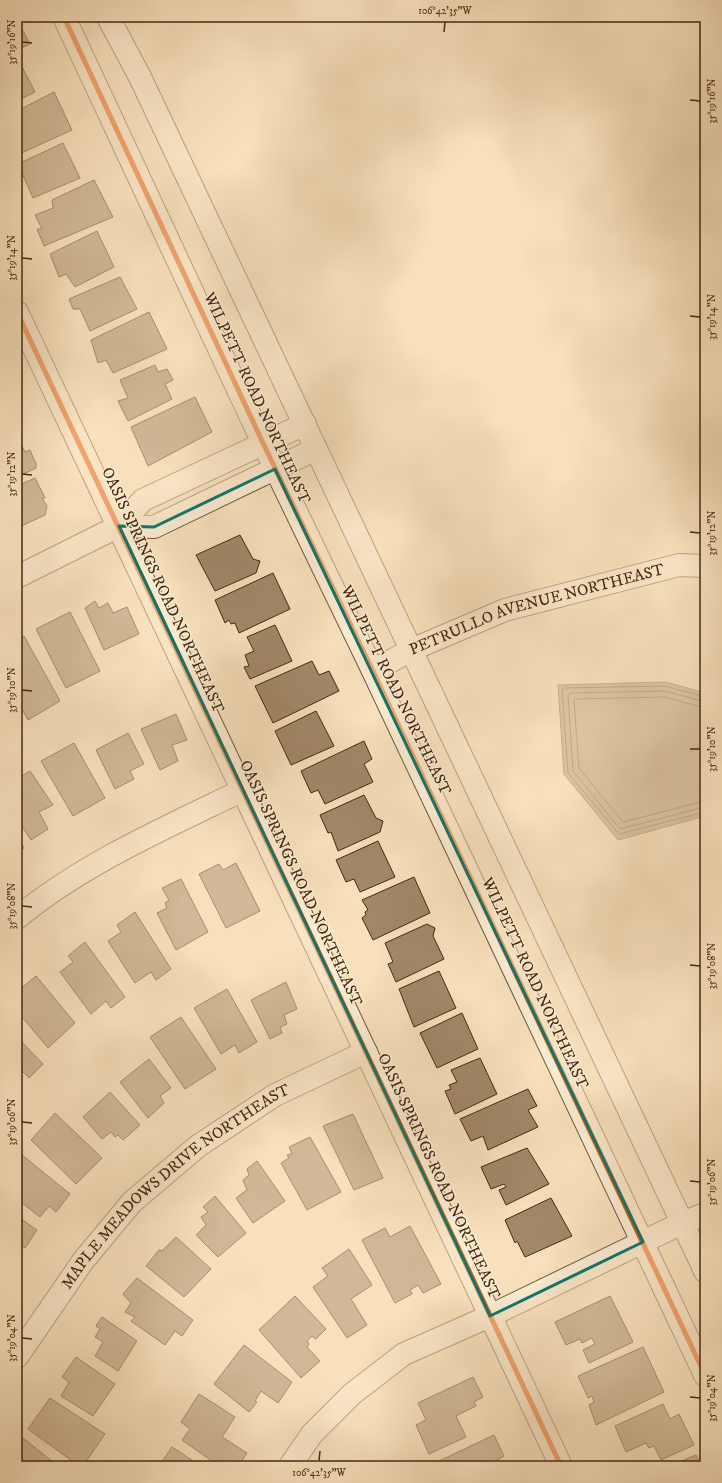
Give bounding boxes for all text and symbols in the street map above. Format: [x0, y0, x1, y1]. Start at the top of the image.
text: 106°42'35"W [418, 5, 473, 17]
text: 35°19'16"N [6, 19, 18, 65]
text: 35°19'16"N [706, 78, 718, 124]
text: 35°19'14"N [6, 235, 18, 281]
street label: WILPETT ROAD NORTHEAST [199, 288, 315, 507]
text: 35°19'14"N [706, 294, 718, 340]
text: 35°19'12"N [6, 452, 18, 496]
street label: OASIS SPRINGS ROAD NORTHEAST [97, 464, 229, 716]
text: 35°19'12"N [706, 511, 718, 555]
street label: PETRULLO AVENUE NORTHEAST [406, 559, 666, 660]
street label: WILPETT ROAD NORTHEAST [336, 581, 456, 798]
text: 35°19'10"N [6, 667, 18, 713]
text: 35°19'10"N [706, 726, 718, 772]
street label: OASIS SPRINGS ROAD NORTHEAST [235, 757, 367, 1009]
street label: WILPETT ROAD NORTHEAST [477, 873, 593, 1092]
text: 35°19'08"N [6, 883, 18, 929]
text: 35°19'08"N [706, 943, 718, 989]
street label: OASIS SPRINGS ROAD NORTHEAST [373, 1050, 505, 1302]
street label: MAPLE MEADOWS DRIVE NORTHEAST [57, 1080, 293, 1293]
text: 35°19'06"N [6, 1099, 18, 1145]
text: 35°19'06"N [706, 1159, 718, 1205]
text: 35°19'04"N [6, 1314, 18, 1362]
text: 35°19'04"N [706, 1374, 718, 1422]
text: 106°42'35"W [292, 1467, 347, 1479]

